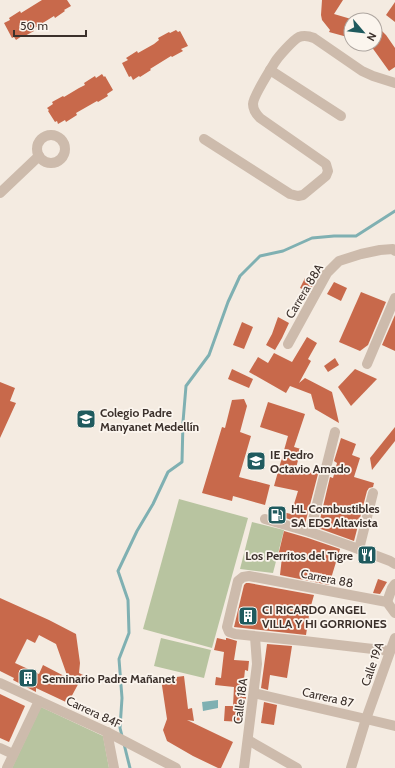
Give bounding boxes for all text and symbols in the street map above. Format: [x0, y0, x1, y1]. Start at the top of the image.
scale bar [14, 12, 86, 38]
north arrow [343, 12, 383, 52]
text: 50 m [20, 18, 48, 33]
text: N [364, 30, 380, 43]
street label: Carrera 88A [282, 261, 326, 321]
place label: Colegio Padre Manyanet Medellín [100, 405, 199, 434]
school or university icon: Colegio Padre Manyanet Medellín [75, 408, 97, 430]
place label: IE Pedro Octavio Amado [270, 447, 351, 476]
school or university icon: IE Pedro Octavio Amado [245, 450, 267, 472]
place label: HL Combustibles SA EDS Altavista [291, 501, 380, 530]
fuel station icon: HL Combustibles SA EDS Altavista [266, 504, 288, 526]
restaurant icon: Los Perritos del Tigre [356, 544, 378, 566]
place label: Los Perritos del Tigre [245, 548, 353, 563]
street label: Carrera 88 [299, 566, 355, 590]
place label: CI RICARDO ANGEL VILLA Y HI GORRIONES [262, 602, 387, 631]
building icon: CI RICARDO ANGEL VILLA Y HI GORRIONES [237, 605, 259, 627]
street label: Calle 19A [358, 640, 387, 688]
building icon: Seminario Padre Mañanet [17, 667, 39, 689]
place label: Seminario Padre Mañanet [42, 671, 175, 686]
street label: Calle 18A [230, 677, 250, 725]
street label: Carrera 87 [301, 684, 355, 710]
street label: Carrera 84F [64, 693, 125, 732]

